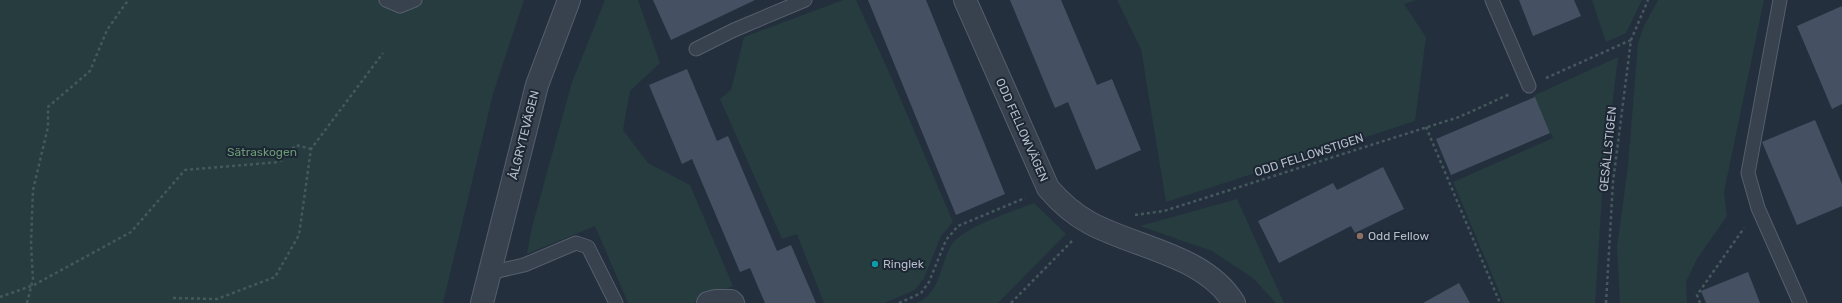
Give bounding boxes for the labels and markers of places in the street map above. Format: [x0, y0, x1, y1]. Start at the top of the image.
place label: Odd Fellow [1368, 229, 1429, 243]
marker: Odd Fellow [1355, 231, 1365, 241]
place label: Ringlek [883, 257, 925, 271]
marker: Ringlek [870, 259, 880, 269]

